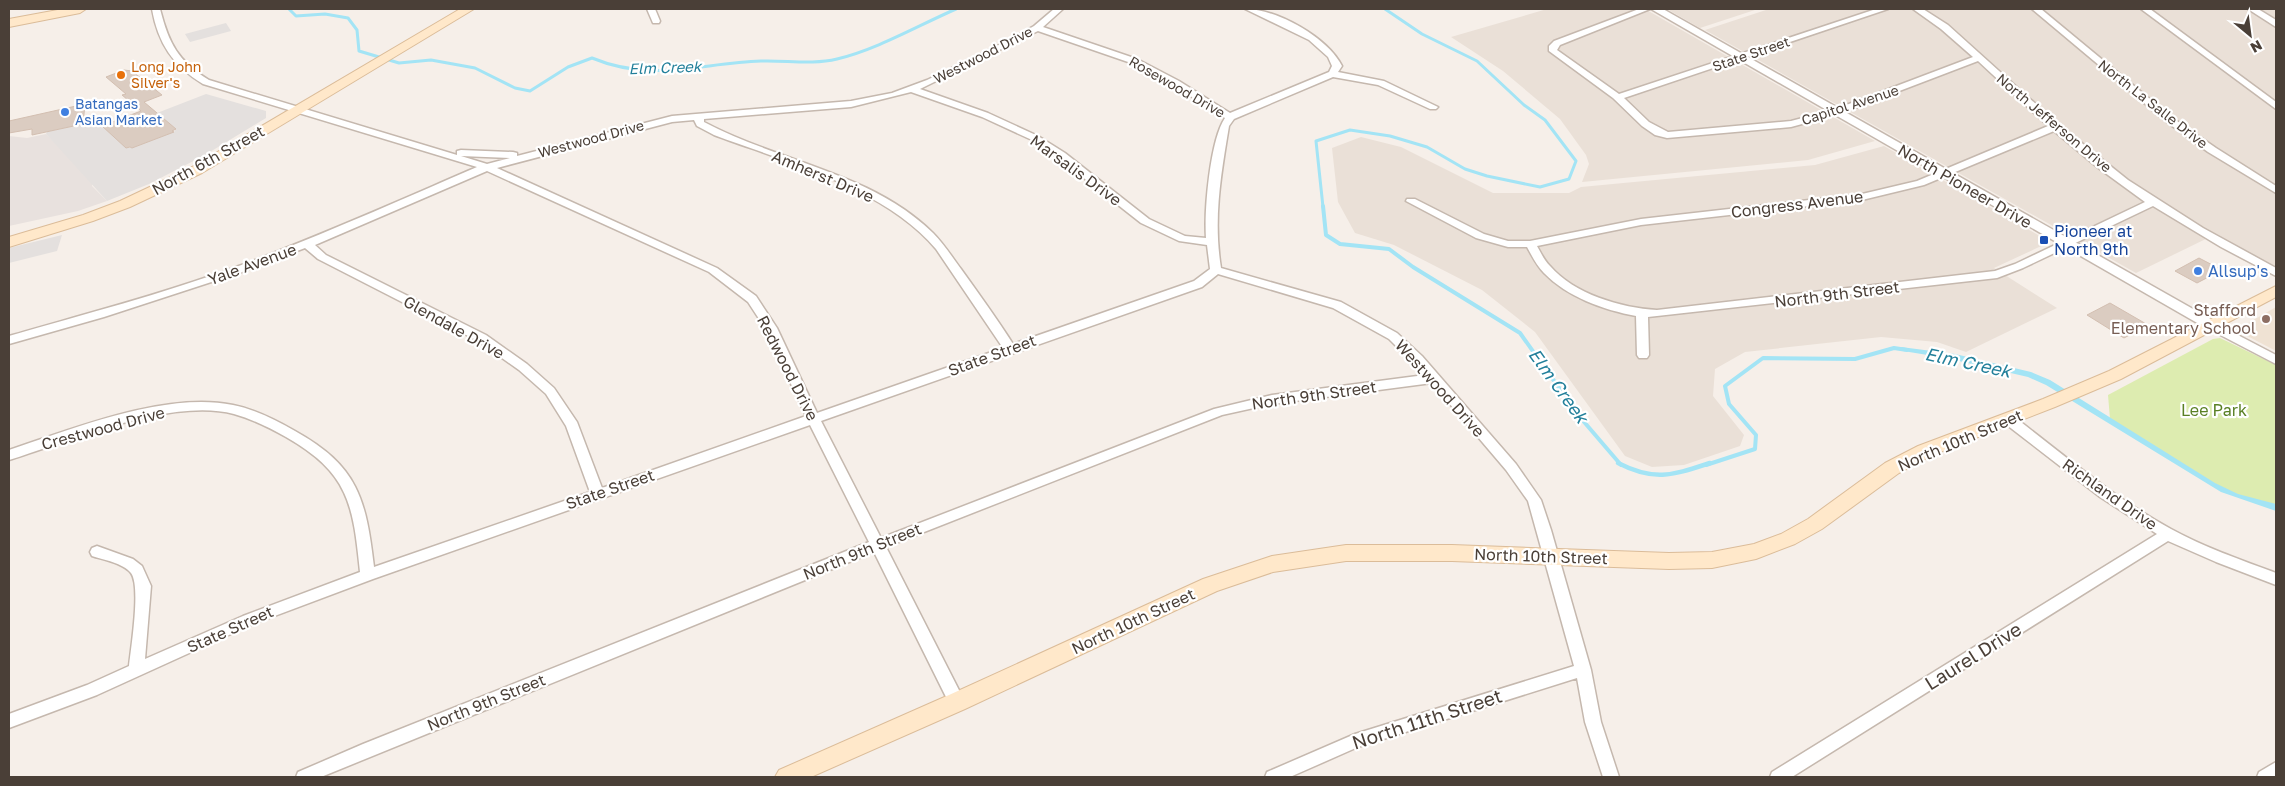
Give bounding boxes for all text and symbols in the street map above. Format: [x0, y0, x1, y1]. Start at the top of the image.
north arrow [2225, 10, 2275, 60]
street label: Westwood Drive [930, 22, 1035, 87]
street label: State Street [1710, 32, 1792, 75]
text: N [2248, 37, 2265, 57]
street label: Rosewood Drive [1126, 52, 1228, 121]
street label: North La Salle Drive [2095, 56, 2211, 152]
water label: Elm Creek [628, 57, 703, 77]
place label: Long John Silver's [131, 58, 201, 91]
marker: Long John Silver's [115, 69, 127, 81]
street label: North Jefferson Drive [1993, 70, 2115, 176]
street label: Capitol Avenue [1799, 81, 1901, 128]
place label: Batangas Asian Market [75, 95, 162, 128]
marker: Batangas Asian Market [59, 106, 71, 118]
street label: Westwood Drive [536, 116, 646, 161]
street label: North 6th Street [148, 121, 268, 199]
street label: Marsalis Drive [1026, 130, 1126, 210]
street label: North Pioneer Drive [1895, 140, 2035, 232]
street label: Amherst Drive [769, 146, 877, 206]
street label: Congress Avenue [1730, 186, 1864, 222]
place label: Pioneer at North 9th [2054, 221, 2132, 259]
marker: Pioneer at North 9th [2038, 234, 2050, 246]
street label: Yale Avenue [205, 239, 299, 289]
place label: Allsup's [2208, 261, 2268, 281]
marker: Allsup's [2192, 265, 2204, 277]
street label: North 9th Street [1773, 276, 1901, 312]
street label: Glendale Drive [400, 291, 508, 363]
place label: Stafford Elementary School [2111, 300, 2256, 338]
street label: Redwood Drive [753, 312, 823, 424]
marker: Stafford Elementary School [2260, 313, 2272, 325]
street label: State Street [945, 330, 1039, 380]
street label: Westwood Drive [1391, 335, 1489, 441]
water label: Elm Creek [1923, 342, 2015, 382]
water label: Elm Creek [1524, 344, 1594, 429]
street label: North 9th Street [1250, 376, 1378, 414]
park label: Lee Park [2181, 400, 2247, 420]
street label: Crestwood Drive [39, 402, 167, 454]
street label: North 10th Street [1894, 405, 2026, 475]
street label: Richland Drive [2059, 454, 2161, 534]
street label: State Street [563, 465, 657, 513]
street label: North 9th Street [800, 518, 924, 584]
street label: North 10th Street [1474, 544, 1608, 568]
street label: North 10th Street [1068, 584, 1198, 658]
street label: State Street [184, 601, 276, 657]
street label: Laurel Drive [1920, 617, 2025, 694]
street label: North 9th Street [424, 669, 548, 735]
street label: North 11th Street [1349, 683, 1505, 754]

